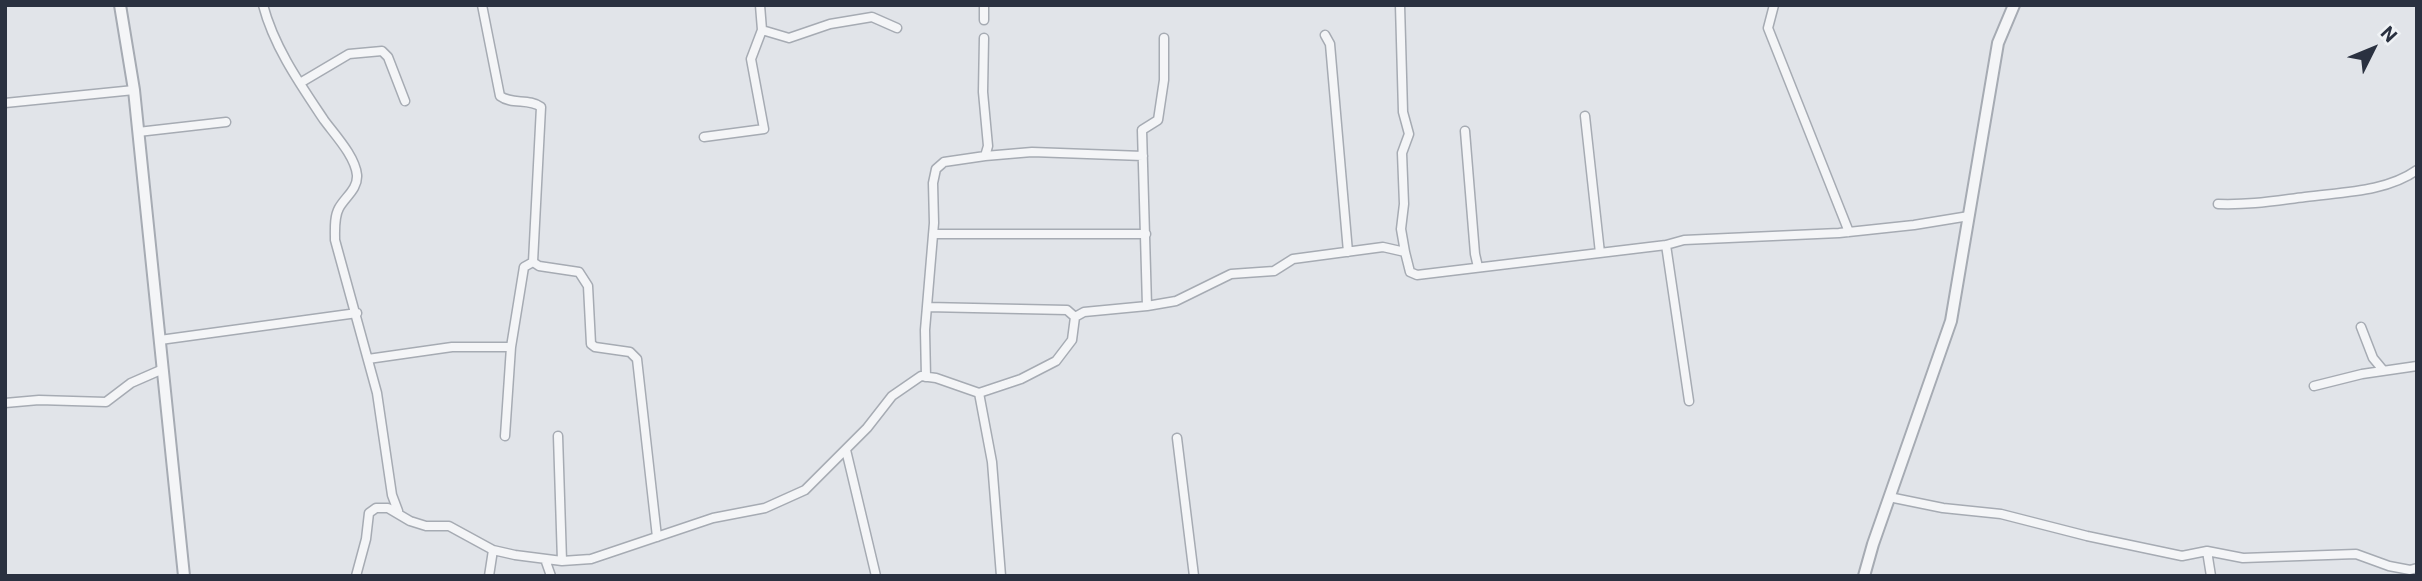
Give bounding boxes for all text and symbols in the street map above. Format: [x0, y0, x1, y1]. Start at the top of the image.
north arrow [2338, 14, 2408, 84]
text: N [2376, 22, 2402, 47]

